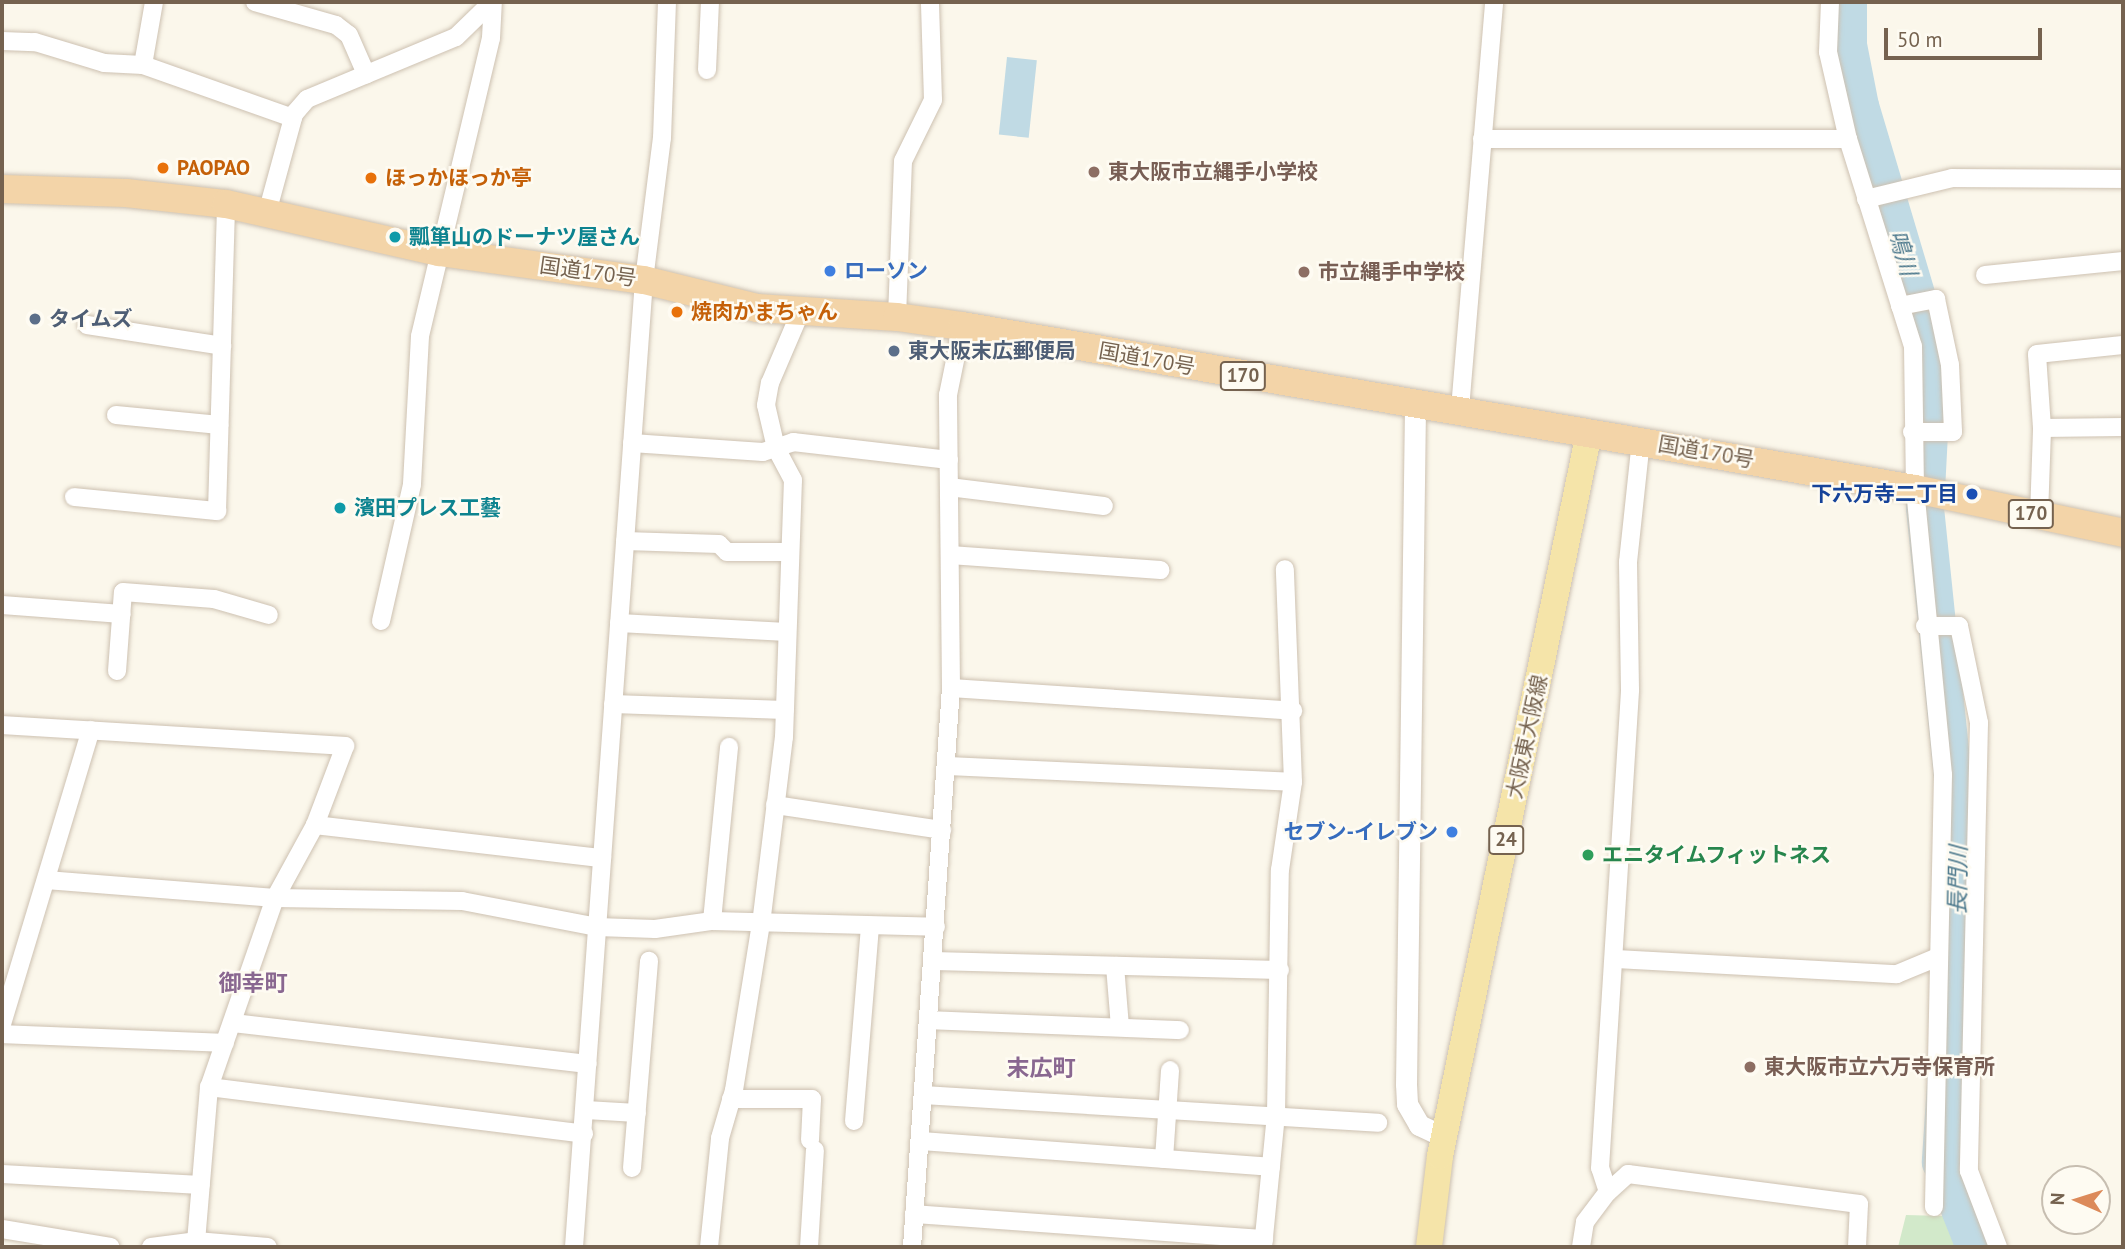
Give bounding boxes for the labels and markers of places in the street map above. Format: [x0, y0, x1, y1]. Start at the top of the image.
place label: PAOPAO [177, 155, 250, 181]
place label: 東大阪市立縄手小学校 [1108, 159, 1318, 185]
marker: PAOPAO [155, 160, 171, 176]
marker: 東大阪市立縄手小学校 [1086, 164, 1102, 180]
place label: ほっかほっか亭 [385, 165, 532, 191]
marker: ほっかほっか亭 [363, 170, 379, 186]
place label: 瓢箪山のドーナツ屋さん [409, 224, 640, 250]
marker: 瓢箪山のドーナツ屋さん [387, 229, 403, 245]
place label: ローソン [844, 258, 928, 284]
place label: 市立縄手中学校 [1318, 259, 1465, 285]
marker: ローソン [822, 263, 838, 279]
marker: 市立縄手中学校 [1296, 264, 1312, 280]
place label: 焼肉かまちゃん [691, 299, 838, 325]
marker: 焼肉かまちゃん [669, 304, 685, 320]
place label: タイムズ [49, 306, 133, 332]
marker: タイムズ [27, 311, 43, 327]
place label: 東大阪末広郵便局 [908, 338, 1076, 364]
marker: 東大阪末広郵便局 [886, 343, 902, 359]
place label: 下六万寺二丁目 [1811, 481, 1958, 507]
marker: 下六万寺二丁目 [1964, 486, 1980, 502]
place label: 濱田プレス工藝 [354, 495, 501, 521]
marker: 濱田プレス工藝 [332, 500, 348, 516]
place label: セブン-イレブン [1283, 819, 1438, 845]
marker: セブン-イレブン [1444, 824, 1460, 840]
place label: エニタイムフィットネス [1602, 842, 1833, 868]
marker: エニタイムフィットネス [1580, 847, 1596, 863]
place label: 東大阪市立六万寺保育所 [1764, 1054, 1995, 1080]
marker: 東大阪市立六万寺保育所 [1742, 1059, 1758, 1075]

